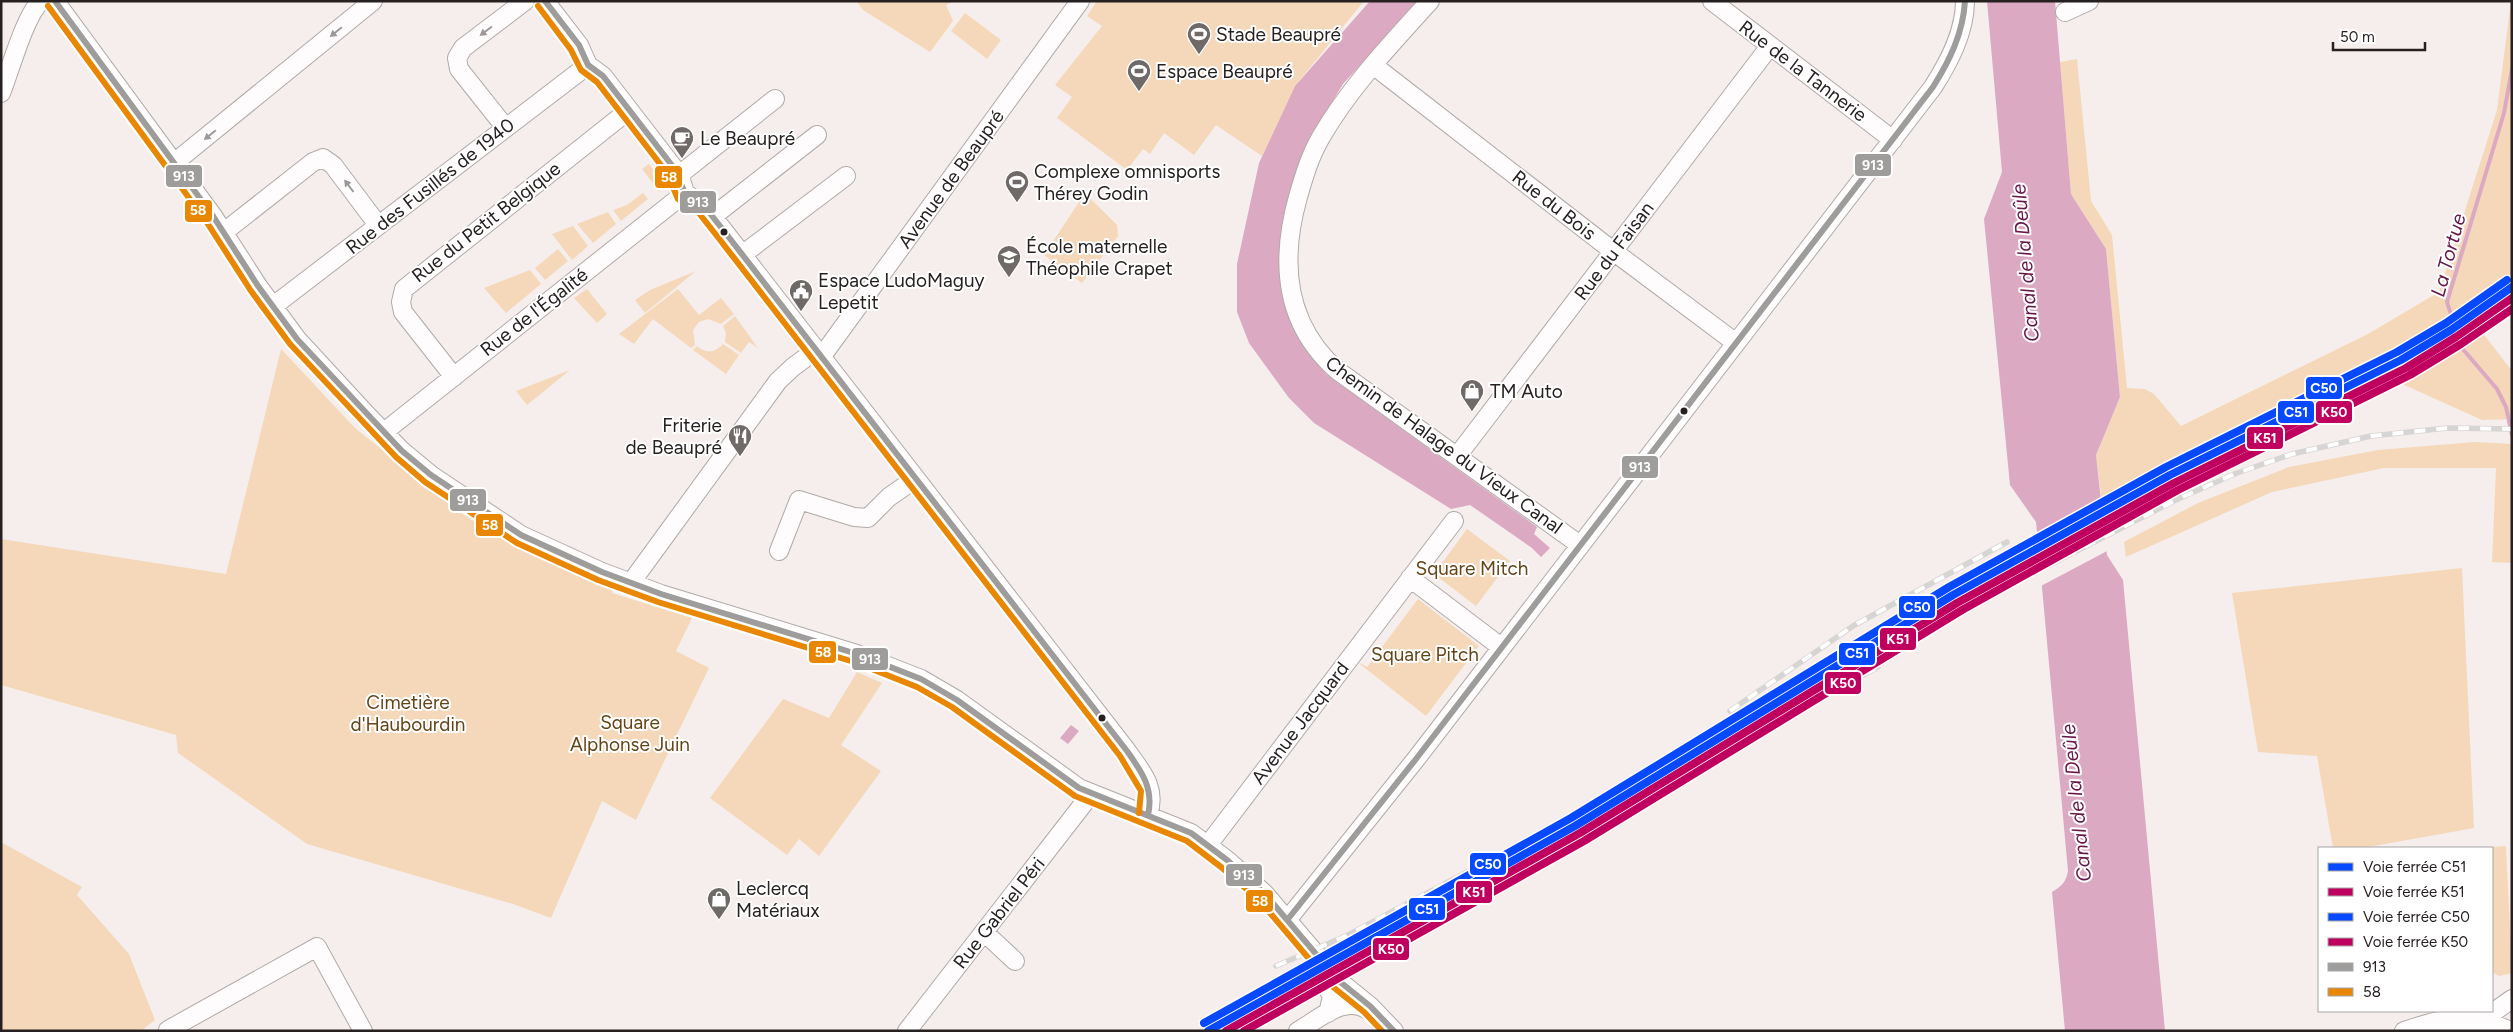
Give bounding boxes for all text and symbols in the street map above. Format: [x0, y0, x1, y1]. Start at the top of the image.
street label: Rue de la Tannerie [1735, 15, 1871, 127]
scale bar [2333, 20, 2426, 52]
sports icon: Stade Beaupré [1186, 21, 1212, 55]
place label: Stade Beaupré [1216, 23, 1341, 46]
one-way arrow [330, 26, 342, 38]
one-way arrow [479, 26, 493, 36]
text: 50 m [2340, 28, 2375, 46]
sports icon: Espace Beaupré [1126, 58, 1152, 92]
place label: Espace Beaupré [1156, 60, 1293, 83]
street label: Avenue de Beaupré [893, 105, 1009, 253]
street label: Rue des Fusillés de 1940 [341, 113, 519, 259]
cafe icon: Le Beaupré [669, 125, 695, 159]
place label: Le Beaupré [700, 127, 795, 150]
one-way arrow [203, 129, 216, 140]
line badge: 913 [1854, 153, 1892, 177]
street label: Rue du Petit Belgique [407, 157, 565, 287]
text: 913 [1862, 157, 1884, 174]
place label: Complexe omnisports Thérey Godin [1034, 160, 1220, 205]
line badge: 913 [165, 164, 203, 188]
line badge: 58 [654, 165, 683, 189]
street label: Rue du Bois [1508, 165, 1601, 245]
text: 913 [173, 168, 195, 185]
text: 58 [661, 169, 677, 186]
sports icon: Complexe omnisports Thérey Godin [1004, 169, 1030, 203]
one-way arrow [344, 179, 354, 193]
water label: Canal de la Deûle [2006, 183, 2044, 343]
line badge: 913 [679, 190, 717, 214]
text: 913 [687, 194, 709, 211]
street label: Rue du Faisan [1569, 197, 1659, 305]
line badge: 58 [184, 199, 213, 223]
text: 58 [190, 202, 206, 219]
water label: La Tortue [2425, 211, 2471, 299]
unlabelled marker [719, 227, 729, 237]
place label: École maternelle Théophile Crapet [1026, 235, 1173, 280]
school or university icon: École maternelle Théophile Crapet [996, 244, 1022, 278]
street label: Rue de l'Égalité [476, 263, 592, 361]
place label: Espace LudoMaguy Lepetit [818, 269, 985, 314]
public building icon: Espace LudoMaguy Lepetit [788, 278, 814, 312]
street label: Chemin de Halage du Vieux Canal [1321, 351, 1567, 539]
line badge: C50 [2305, 376, 2343, 400]
shop icon: TM Auto [1459, 378, 1485, 412]
place label: TM Auto [1490, 380, 1563, 403]
text: C50 [2310, 380, 2338, 397]
line badge: C51 [2277, 400, 2315, 424]
line badge: K50 [2315, 400, 2353, 424]
text: C51 [2284, 404, 2308, 421]
text: K50 [2321, 404, 2347, 421]
unlabelled marker [1679, 406, 1689, 416]
place label: Friterie de Beaupré [625, 414, 722, 459]
restaurant icon: Friterie de Beaupré [727, 423, 753, 457]
line badge: K51 [2246, 426, 2284, 450]
text: K51 [2253, 430, 2277, 447]
line badge: 913 [1621, 455, 1659, 479]
text: 913 [1629, 459, 1651, 476]
line badge: 913 [449, 488, 487, 512]
text: 913 [457, 492, 479, 509]
line badge: 58 [475, 513, 504, 537]
text: 58 [482, 517, 498, 534]
park label: Square Mitch [1416, 557, 1528, 580]
line badge: C50 [1898, 595, 1936, 619]
text: C50 [1903, 599, 1931, 616]
line badge: K51 [1879, 627, 1917, 651]
text: K51 [1886, 631, 1910, 648]
line badge: 58 [808, 640, 837, 664]
line badge: C51 [1838, 642, 1876, 666]
park label: Square Pitch [1371, 643, 1479, 666]
text: 58 [815, 644, 831, 661]
text: C51 [1845, 645, 1869, 662]
line badge: 913 [851, 647, 889, 671]
text: 913 [859, 651, 881, 668]
street label: Avenue Jacquard [1246, 657, 1354, 789]
line badge: K50 [1824, 671, 1862, 695]
text: K50 [1830, 675, 1856, 692]
park label: Cimetière d'Haubourdin [351, 691, 465, 736]
park label: Square Alphonse Juin [570, 711, 690, 756]
unlabelled marker [1097, 713, 1107, 723]
water label: Canal de la Deûle [2056, 723, 2096, 883]
legend [2318, 847, 2493, 1012]
line badge: C50 [1469, 852, 1507, 876]
street label: Rue Gabriel Péri [948, 853, 1050, 973]
text: C50 [1474, 856, 1502, 873]
text: Voie ferrée C51 [2363, 858, 2466, 876]
line badge: 913 [1225, 863, 1263, 887]
text: 913 [1233, 867, 1255, 884]
place label: Leclercq Matériaux [736, 877, 819, 922]
line badge: K51 [1455, 880, 1493, 904]
text: Voie ferrée K51 [2363, 883, 2465, 901]
text: K51 [1462, 884, 1486, 901]
shop icon: Leclercq Matériaux [706, 886, 732, 920]
line badge: 58 [1245, 889, 1274, 913]
text: 58 [1252, 893, 1268, 910]
line badge: C51 [1408, 897, 1446, 921]
text: C51 [1415, 901, 1439, 918]
text: Voie ferrée C50 [2363, 908, 2470, 926]
text: Voie ferrée K50 [2363, 933, 2468, 951]
line badge: K50 [1372, 937, 1410, 961]
text: K50 [1378, 941, 1404, 958]
text: 913 [2363, 958, 2386, 976]
text: 58 [2363, 983, 2381, 1001]

